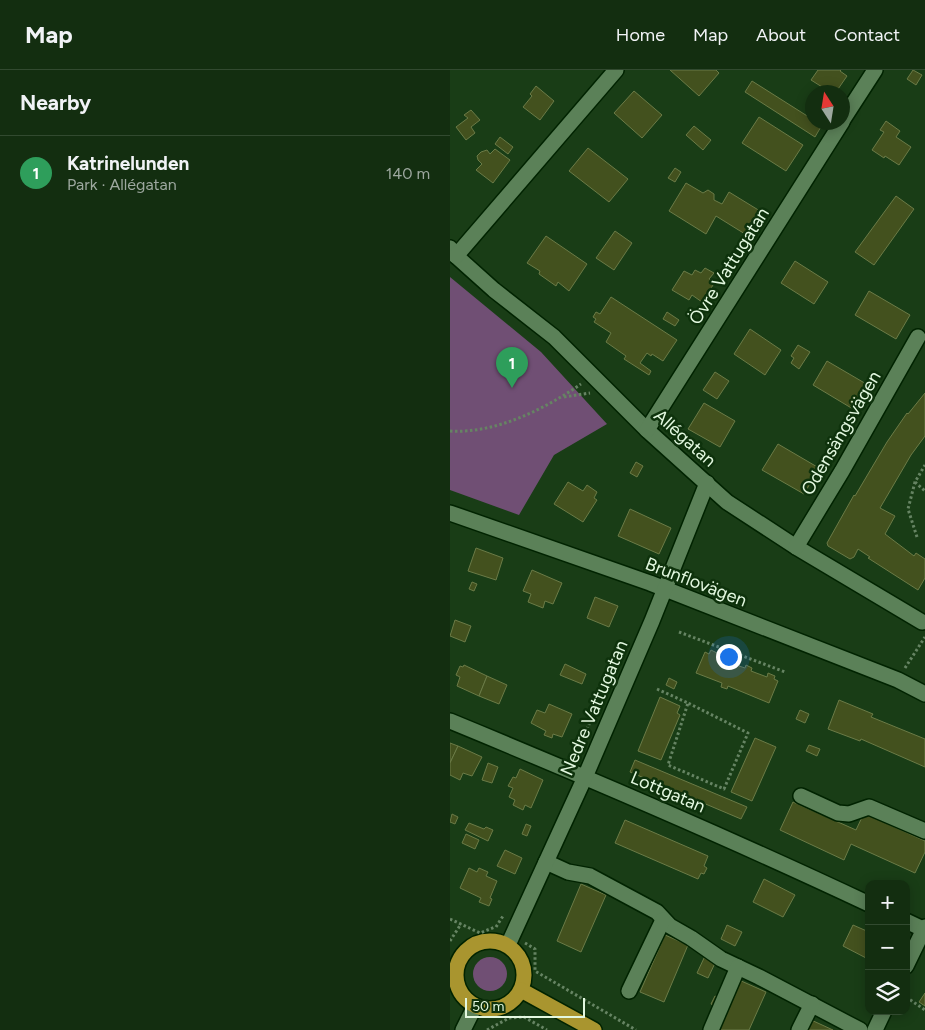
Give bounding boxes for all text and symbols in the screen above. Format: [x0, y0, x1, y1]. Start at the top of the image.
text: Map [25, 20, 73, 49]
text: Home [616, 24, 665, 46]
text: Map [693, 24, 728, 46]
text: About [756, 24, 806, 46]
text: Contact [834, 24, 900, 46]
north arrow [805, 85, 850, 130]
text: Nearby [20, 90, 91, 115]
text: Katrinelunden [67, 152, 189, 175]
text: 1 [33, 164, 39, 183]
text: 140 m [386, 164, 430, 183]
text: Park · Allégatan [67, 175, 177, 194]
street label: Övre Vattugatan [684, 203, 774, 329]
pin: 1 [496, 347, 528, 388]
street label: Odensängsvägen [796, 367, 886, 499]
street label: Allégatan [650, 405, 720, 471]
street label: Brunflovägen [642, 553, 750, 611]
street label: Nedre Vattugatan [556, 637, 632, 779]
your location [716, 644, 742, 670]
street label: Lottgatan [627, 766, 709, 818]
map controls [865, 880, 910, 1015]
button: + [865, 880, 910, 925]
button: − [865, 925, 910, 970]
button: layers [865, 970, 910, 1015]
scale bar [465, 995, 585, 1018]
text: 50 m [472, 998, 504, 1015]

